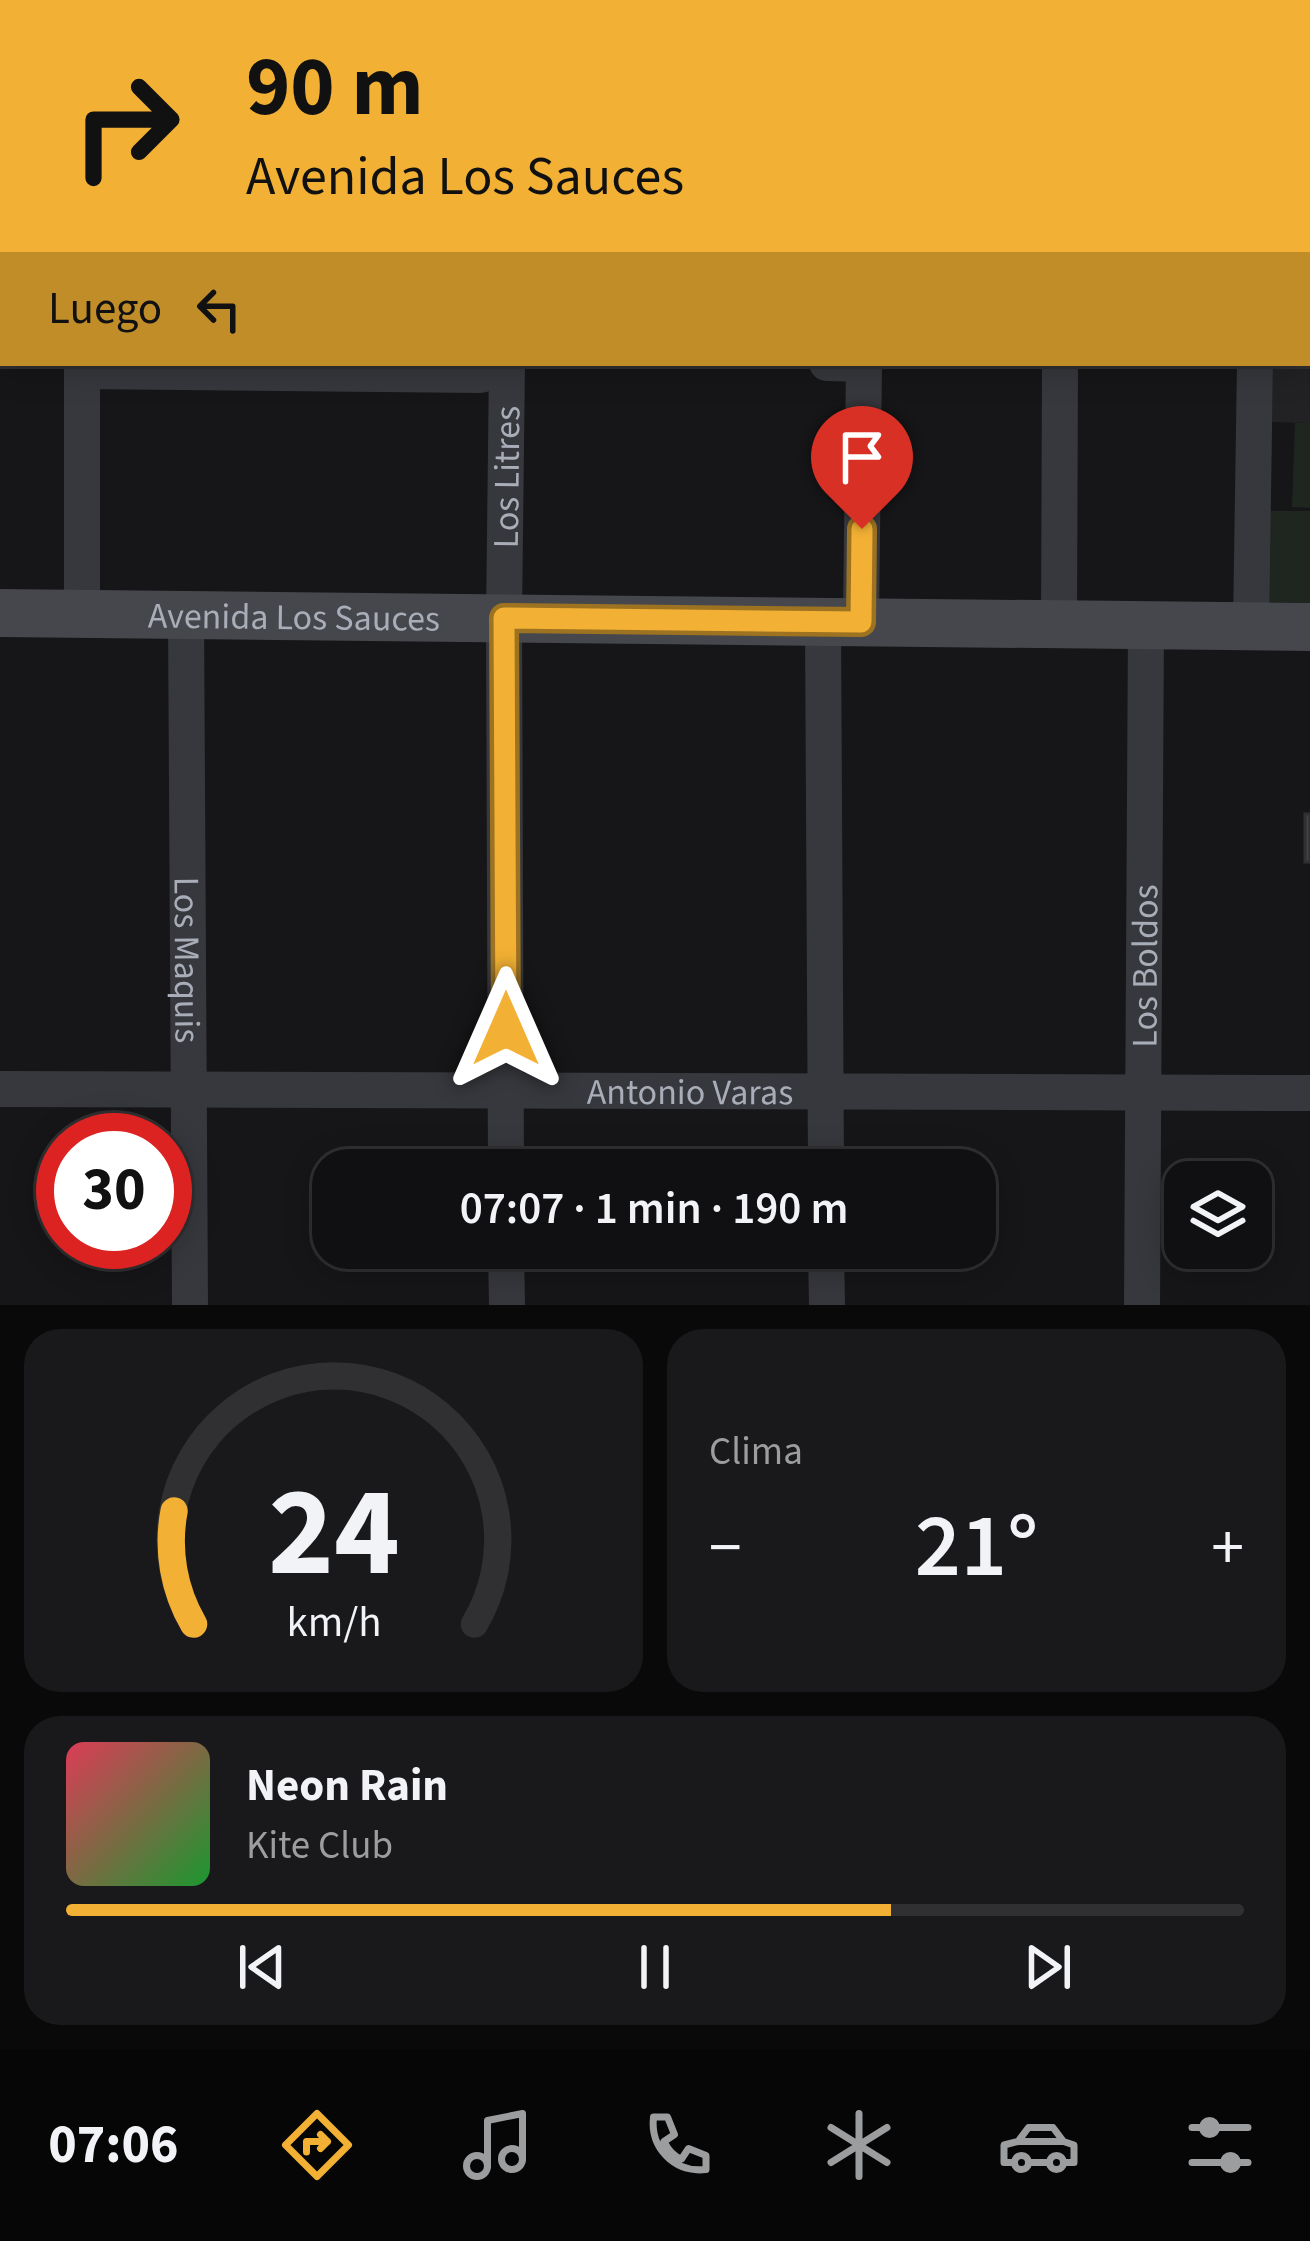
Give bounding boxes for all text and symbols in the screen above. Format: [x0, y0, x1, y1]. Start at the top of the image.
text: 90 m [246, 28, 424, 148]
icon: right [48, 48, 204, 204]
text: Avenida Los Sauces [246, 139, 684, 216]
icon: left [186, 276, 252, 342]
text: Luego [48, 277, 162, 341]
street label: Los Litres [481, 406, 533, 549]
pin [811, 406, 913, 529]
icon: arrive [829, 424, 895, 490]
street label: Avenida Los Sauces [148, 591, 440, 645]
street label: Los Maquis [161, 877, 212, 1043]
street label: Los Boldos [1120, 884, 1171, 1048]
position arrow [443, 966, 569, 1092]
street label: Antonio Varas [587, 1067, 793, 1118]
speed limit sign: 30 [36, 1113, 192, 1269]
map controls [1164, 1161, 1272, 1269]
button: layers [1164, 1161, 1272, 1269]
text: 07:07 · 1 min · 190 m [460, 1177, 848, 1241]
text: Clima [709, 1424, 803, 1480]
text: 24 [268, 1445, 399, 1623]
text: 21° [915, 1483, 1038, 1611]
text: − [709, 1501, 742, 1595]
text: + [1211, 1501, 1244, 1595]
text: km/h [286, 1591, 381, 1652]
text: Neon Rain [246, 1754, 448, 1818]
text: Kite Club [246, 1818, 393, 1874]
icon: previous [229, 1934, 295, 2000]
icon: pause [622, 1934, 688, 2000]
icon: next [1015, 1934, 1081, 2000]
icon: directions [275, 2103, 359, 2187]
icon: music [456, 2103, 540, 2187]
icon: phone [636, 2103, 720, 2187]
icon: climate [817, 2103, 901, 2187]
icon: car [997, 2103, 1081, 2187]
icon: filters [1178, 2103, 1262, 2187]
text: 07:06 [48, 2107, 179, 2184]

